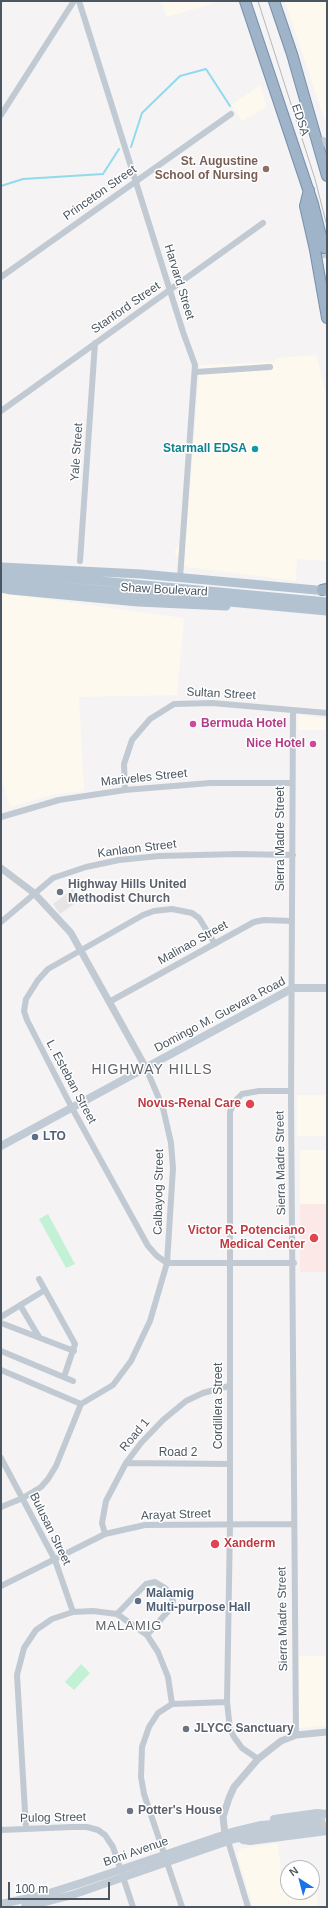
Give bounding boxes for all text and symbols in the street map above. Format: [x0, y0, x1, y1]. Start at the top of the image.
street label: EDSA [288, 102, 312, 138]
place label: St. Augustine School of Nursing [155, 155, 258, 183]
street label: Princeton Street [61, 162, 139, 224]
marker: St. Augustine School of Nursing [261, 164, 271, 174]
street label: Harvard Street [161, 243, 197, 321]
street label: Stanford Street [89, 279, 163, 337]
street label: Yale Street [68, 422, 86, 482]
place label: Starmall EDSA [163, 442, 247, 456]
marker: Starmall EDSA [250, 444, 260, 454]
street label: Shaw Boulevard [120, 581, 208, 599]
street label: Sultan Street [186, 685, 256, 703]
place label: Bermuda Hotel [201, 717, 286, 731]
marker: Bermuda Hotel [188, 719, 198, 729]
place label: Nice Hotel [246, 737, 305, 751]
marker: Nice Hotel [308, 739, 318, 749]
street label: Mariveles Street [100, 766, 188, 790]
street label: Sierra Madre Street [274, 787, 288, 891]
street label: Kanlaon Street [97, 837, 177, 861]
place label: Highway Hills United Methodist Church [68, 878, 187, 906]
marker: Highway Hills United Methodist Church [55, 887, 65, 897]
street label: Malinao Street [156, 918, 230, 968]
street label: Domingo M. Guevara Road [152, 974, 288, 1056]
street label: L. Esteban Street [43, 1038, 99, 1126]
district label: HIGHWAY HILLS [91, 1062, 213, 1078]
place label: Novus-Renal Care [138, 1097, 241, 1111]
marker: Novus-Renal Care [244, 1098, 256, 1110]
street label: Sierra Madre Street [273, 1111, 289, 1215]
place label: LTO [43, 1130, 66, 1144]
marker: LTO [30, 1132, 40, 1142]
street label: Calbayog Street [151, 1149, 167, 1235]
place label: Victor R. Potenciano Medical Center [188, 1224, 305, 1252]
marker: Victor R. Potenciano Medical Center [308, 1232, 320, 1244]
street label: Cordillera Street [212, 1363, 226, 1449]
street label: Road 1 [117, 1416, 153, 1454]
street label: Road 2 [159, 1446, 197, 1460]
street label: Bulusan Street [26, 1490, 74, 1568]
street label: Arayat Street [141, 1507, 211, 1523]
place label: Xanderm [224, 1537, 275, 1551]
marker: Xanderm [209, 1538, 221, 1550]
street label: Sierra Madre Street [275, 1567, 291, 1671]
place label: Malamig Multi-purpose Hall [146, 1587, 251, 1615]
marker: Malamig Multi-purpose Hall [133, 1596, 143, 1606]
district label: MALAMIG [96, 1618, 162, 1634]
place label: JLYCC Sanctuary [194, 1722, 294, 1736]
marker: JLYCC Sanctuary [181, 1724, 191, 1734]
place label: Potter's House [138, 1804, 222, 1818]
marker: Potter's House [125, 1806, 135, 1816]
street label: Pulog Street [20, 1810, 86, 1826]
street label: Boni Avenue [102, 1834, 170, 1870]
north arrow [280, 1860, 320, 1900]
text: N [287, 1864, 300, 1878]
scale bar [10, 1874, 112, 1900]
text: 100 m [15, 1882, 48, 1896]

